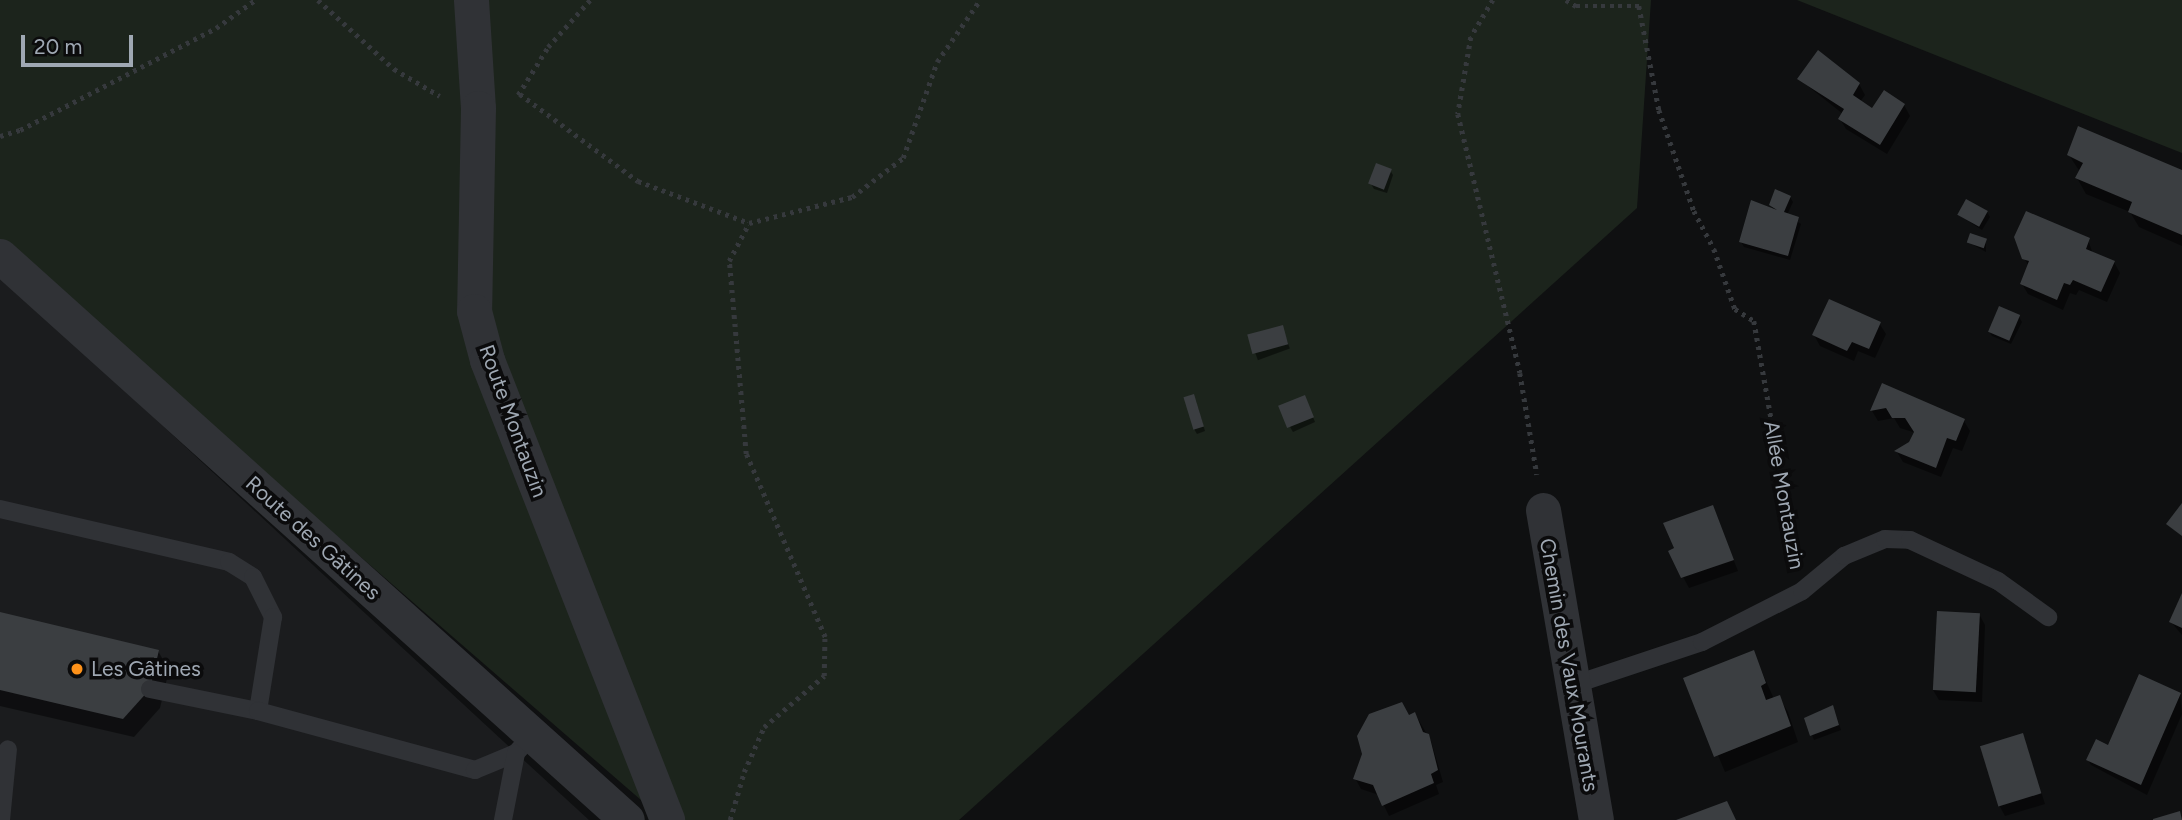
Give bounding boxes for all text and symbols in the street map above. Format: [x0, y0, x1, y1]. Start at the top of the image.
scale bar [24, 21, 136, 65]
text: 20 m [34, 34, 82, 59]
street label: Route Montauzin [474, 341, 552, 501]
street label: Allée Montauzin [1759, 419, 1809, 571]
street label: Route des Gâtines [240, 471, 386, 605]
street label: Chemin des Vaux Mourants [1534, 536, 1604, 794]
place label: Les Gâtines [91, 656, 201, 682]
marker: Les Gâtines [69, 661, 85, 677]

